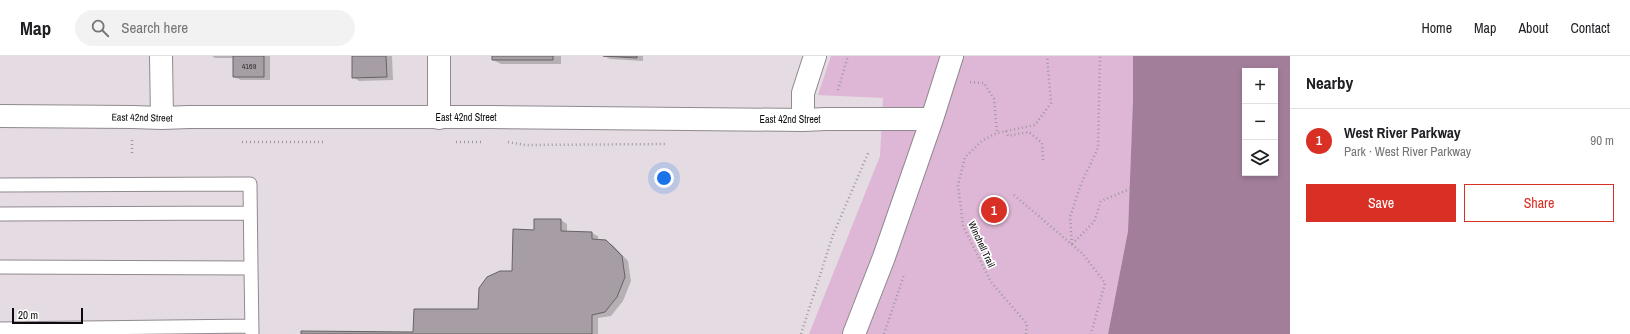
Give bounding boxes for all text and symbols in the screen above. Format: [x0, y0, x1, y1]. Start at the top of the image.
search box [75, 10, 355, 46]
text: Map [20, 15, 51, 41]
icon: search [89, 17, 111, 39]
text: Search here [121, 17, 188, 38]
text: Home [1421, 19, 1452, 37]
text: Map [1474, 19, 1496, 37]
text: About [1518, 19, 1548, 37]
text: Contact [1570, 19, 1610, 37]
house number: 4169 [242, 61, 257, 71]
map controls [1242, 68, 1278, 176]
button: + [1242, 68, 1278, 104]
text: Nearby [1306, 71, 1353, 94]
button: − [1242, 104, 1278, 140]
street label: East 42nd Street [111, 110, 173, 125]
street label: East 42nd Street [435, 111, 497, 124]
street label: East 42nd Street [759, 113, 821, 126]
text: West River Parkway [1344, 122, 1461, 143]
text: 1 [1316, 132, 1322, 149]
text: 90 m [1590, 132, 1614, 149]
button: layers [1242, 140, 1278, 176]
text: Park · West River Parkway [1344, 143, 1471, 160]
your location [654, 168, 674, 188]
button: Save [1306, 184, 1456, 222]
button: Share [1464, 184, 1614, 222]
pin: 1 [981, 195, 1007, 225]
street label: Winchell Trail [965, 219, 998, 270]
scale bar [12, 306, 83, 325]
text: 20 m [18, 308, 38, 322]

